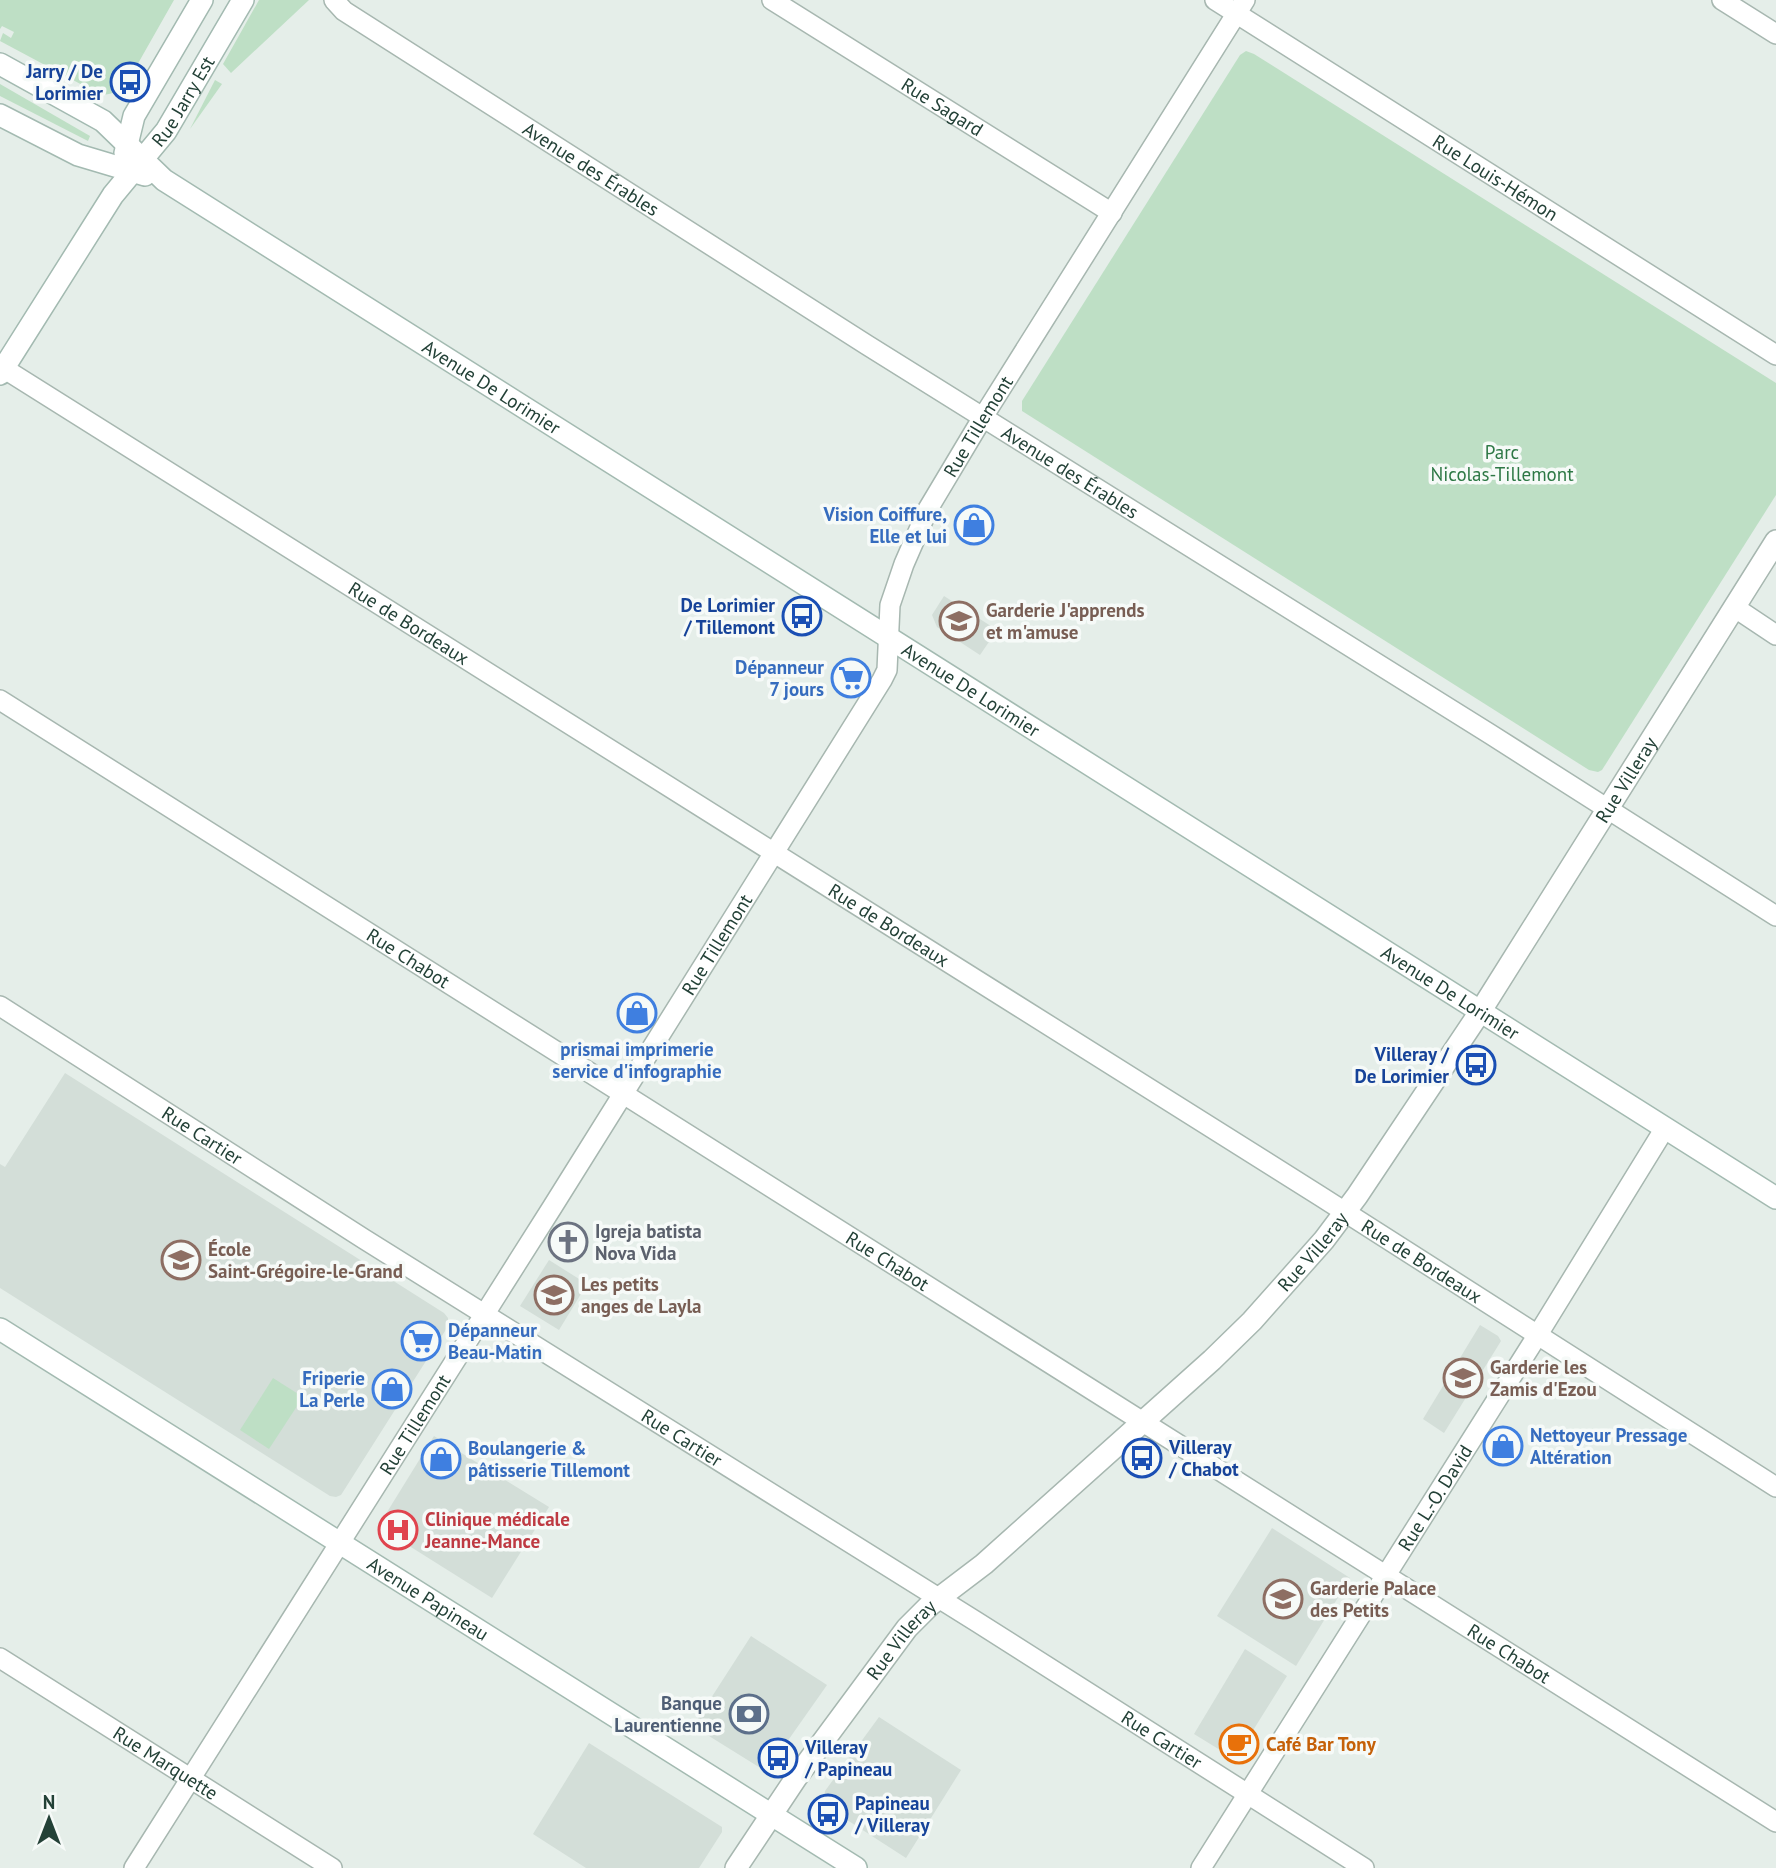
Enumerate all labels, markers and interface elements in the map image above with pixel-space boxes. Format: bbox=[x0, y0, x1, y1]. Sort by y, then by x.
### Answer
street label: Rue Jarry Est bbox=[146, 51, 220, 152]
place label: Jarry / De Lorimier bbox=[25, 59, 103, 105]
bus stop icon: Jarry / De Lorimier bbox=[109, 61, 151, 103]
street label: Rue Sagard bbox=[897, 72, 988, 141]
street label: Avenue des Érables bbox=[518, 116, 664, 221]
street label: Rue Louis-Hémon bbox=[1428, 129, 1563, 226]
street label: Avenue De Lorimier bbox=[418, 334, 566, 440]
street label: Rue Tillemont bbox=[938, 371, 1018, 481]
street label: Avenue des Érables bbox=[997, 420, 1143, 524]
park label: Parc Nicolas-Tillemont bbox=[1430, 440, 1574, 486]
place label: Vision Coiffure, Elle et lui bbox=[822, 502, 947, 548]
shop icon: Vision Coiffure, Elle et lui bbox=[953, 504, 995, 546]
street label: Rue de Bordeaux bbox=[344, 576, 474, 670]
place label: De Lorimier / Tillemont bbox=[680, 593, 775, 639]
bus stop icon: De Lorimier / Tillemont bbox=[781, 595, 823, 637]
place label: Garderie J'apprends et m'amuse bbox=[986, 598, 1144, 644]
school or university icon: Garderie J'apprends et m'amuse bbox=[938, 600, 980, 642]
street label: Avenue De Lorimier bbox=[897, 637, 1045, 742]
place label: Dépanneur 7 jours bbox=[735, 655, 824, 701]
supermarket icon: Dépanneur 7 jours bbox=[830, 657, 872, 699]
street label: Rue Villeray bbox=[1590, 732, 1662, 827]
street label: Rue de Bordeaux bbox=[824, 878, 954, 972]
street label: Rue Tillemont bbox=[676, 889, 757, 999]
street label: Rue Chabot bbox=[362, 923, 455, 993]
street label: Avenue De Lorimier bbox=[1377, 940, 1524, 1045]
shop icon: prismai imprimerie service d'infographie bbox=[616, 992, 658, 1034]
place label: prismai imprimerie service d'infographie bbox=[552, 1037, 722, 1083]
place label: Villeray / De Lorimier bbox=[1354, 1042, 1450, 1088]
bus stop icon: Villeray / De Lorimier bbox=[1455, 1044, 1497, 1086]
street label: Rue Cartier bbox=[157, 1101, 247, 1170]
street label: Rue Villeray bbox=[1272, 1207, 1353, 1296]
street label: Rue de Bordeaux bbox=[1357, 1214, 1487, 1308]
place label: Igreja batista Nova Vida bbox=[595, 1219, 702, 1265]
church icon: Igreja batista Nova Vida bbox=[547, 1221, 589, 1263]
street label: Rue Chabot bbox=[842, 1226, 934, 1296]
place label: École Saint-Grégoire-le-Grand bbox=[208, 1237, 403, 1283]
school or university icon: École Saint-Grégoire-le-Grand bbox=[160, 1239, 202, 1281]
place label: Les petits anges de Layla bbox=[581, 1272, 701, 1318]
school or university icon: Les petits anges de Layla bbox=[533, 1274, 575, 1316]
place label: Dépanneur Beau-Matin bbox=[448, 1318, 542, 1364]
supermarket icon: Dépanneur Beau-Matin bbox=[400, 1320, 442, 1362]
place label: Garderie les Zamis d'Ezou bbox=[1490, 1355, 1597, 1401]
school or university icon: Garderie les Zamis d'Ezou bbox=[1442, 1357, 1484, 1399]
place label: Friperie La Perle bbox=[299, 1366, 365, 1412]
shop icon: Friperie La Perle bbox=[371, 1368, 413, 1410]
street label: Rue Tillemont bbox=[374, 1369, 456, 1479]
street label: Rue Cartier bbox=[637, 1403, 727, 1472]
place label: Nettoyeur Pressage Altération bbox=[1530, 1423, 1687, 1469]
shop icon: Nettoyeur Pressage Altération bbox=[1482, 1425, 1524, 1467]
place label: Villeray / Chabot bbox=[1168, 1435, 1239, 1481]
place label: Boulangerie & pâtisserie Tillemont bbox=[468, 1436, 630, 1482]
bus stop icon: Villeray / Chabot bbox=[1121, 1437, 1163, 1479]
shop icon: Boulangerie & pâtisserie Tillemont bbox=[420, 1438, 462, 1480]
street label: Rue L.-O. David bbox=[1392, 1440, 1477, 1555]
place label: Clinique médicale Jeanne-Mance bbox=[424, 1507, 570, 1553]
hospital icon: Clinique médicale Jeanne-Mance bbox=[377, 1509, 419, 1551]
street label: Avenue Papineau bbox=[363, 1551, 493, 1646]
place label: Garderie Palace des Petits bbox=[1310, 1576, 1436, 1622]
school or university icon: Garderie Palace des Petits bbox=[1262, 1578, 1304, 1620]
street label: Rue Villeray bbox=[861, 1594, 941, 1684]
street label: Rue Chabot bbox=[1463, 1618, 1556, 1689]
place label: Banque Laurentienne bbox=[614, 1691, 722, 1737]
bank icon: Banque Laurentienne bbox=[728, 1693, 770, 1735]
street label: Rue Cartier bbox=[1117, 1705, 1207, 1774]
street label: Rue Marquette bbox=[109, 1721, 223, 1805]
cafe icon: Café Bar Tony bbox=[1218, 1723, 1260, 1765]
place label: Café Bar Tony bbox=[1266, 1732, 1377, 1756]
place label: Villeray / Papineau bbox=[804, 1735, 892, 1781]
bus stop icon: Villeray / Papineau bbox=[757, 1737, 799, 1779]
north arrow bbox=[14, 1784, 84, 1854]
text: N bbox=[43, 1790, 55, 1814]
place label: Papineau / Villeray bbox=[854, 1791, 930, 1837]
bus stop icon: Papineau / Villeray bbox=[807, 1793, 849, 1835]

